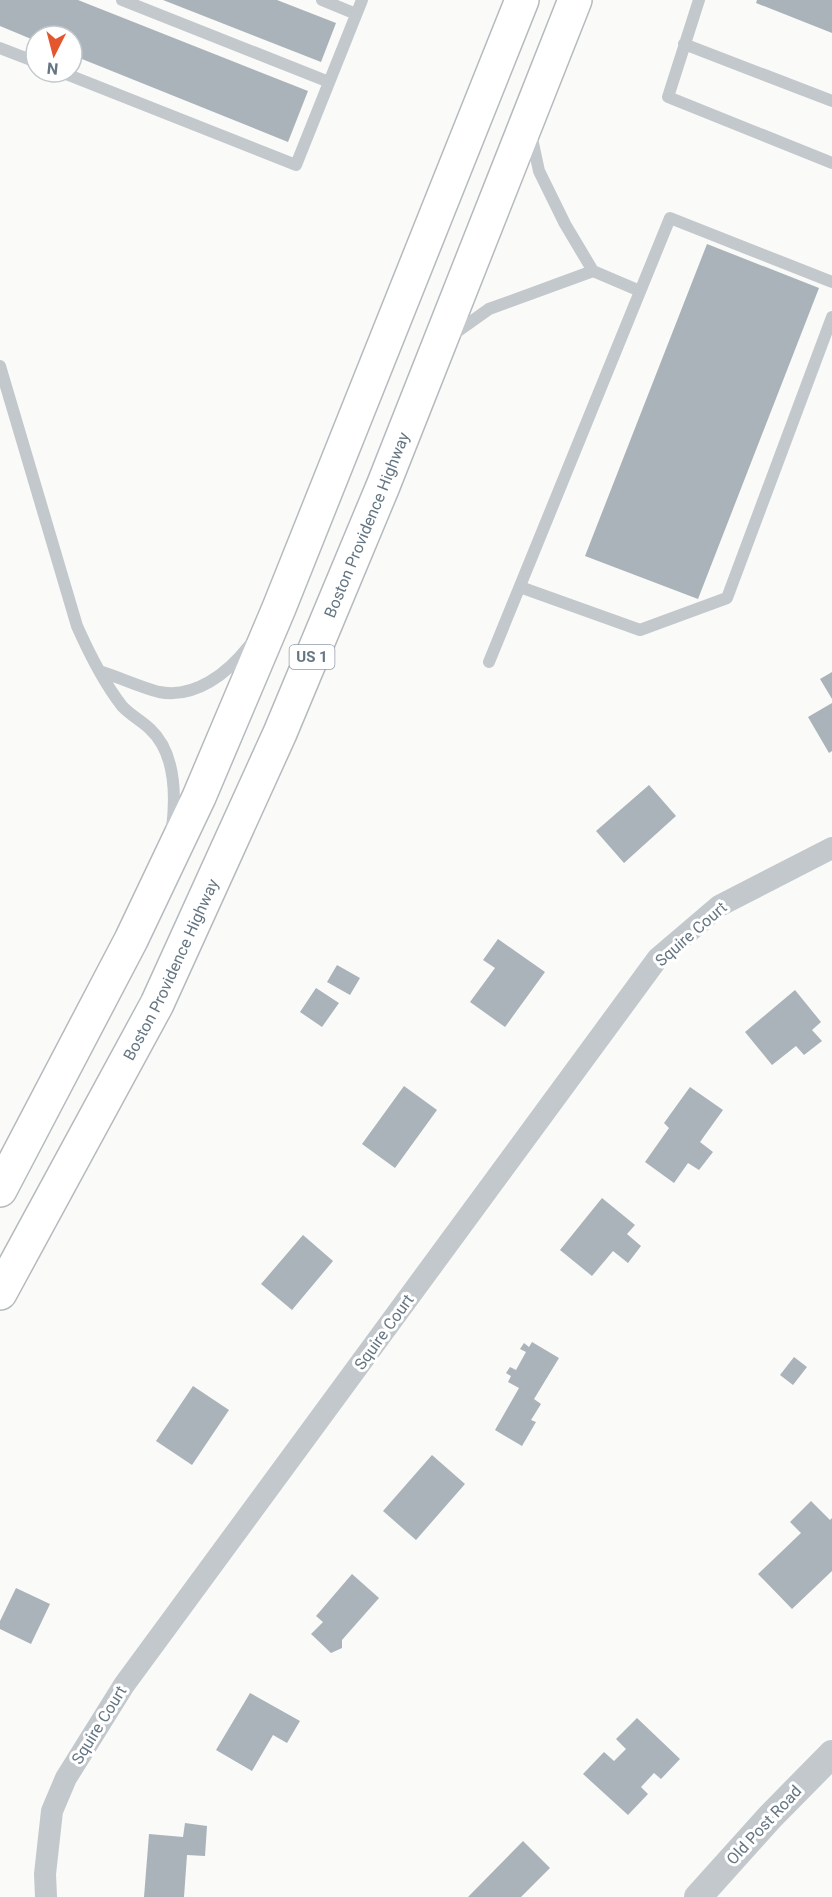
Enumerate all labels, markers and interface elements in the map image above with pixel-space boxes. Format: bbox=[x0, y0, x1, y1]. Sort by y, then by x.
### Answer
north arrow bbox=[24, 24, 84, 84]
text: N bbox=[46, 58, 59, 78]
street label: Boston Providence Highway bbox=[320, 429, 413, 620]
road number: US 1 bbox=[290, 645, 334, 669]
street label: Boston Providence Highway bbox=[119, 875, 222, 1063]
street label: Squire Court bbox=[651, 898, 731, 970]
street label: Squire Court bbox=[350, 1291, 418, 1373]
street label: Squire Court bbox=[68, 1682, 130, 1768]
street label: Old Post Road bbox=[723, 1782, 805, 1868]

